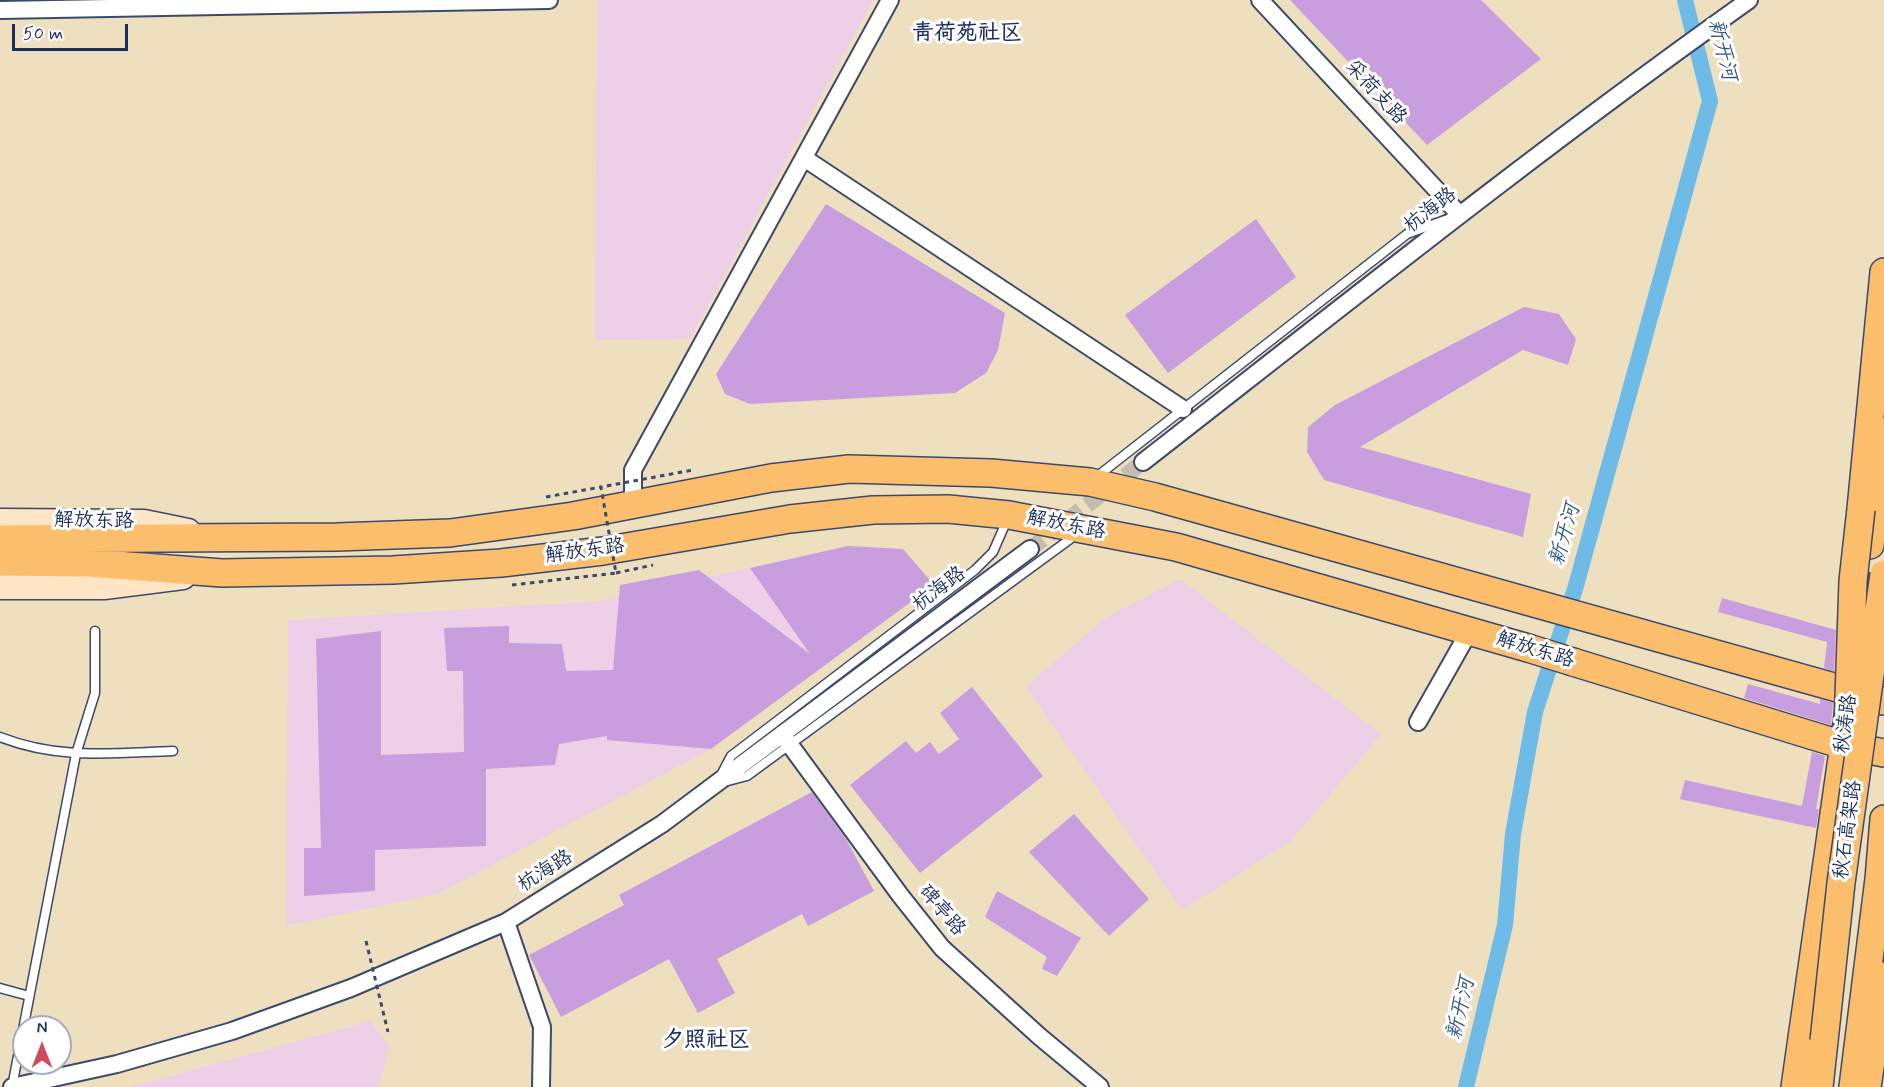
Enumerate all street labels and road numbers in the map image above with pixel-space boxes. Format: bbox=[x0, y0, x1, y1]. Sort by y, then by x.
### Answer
street label: 采荷支路 bbox=[1339, 56, 1411, 130]
street label: 杭海路 bbox=[1400, 183, 1462, 239]
street label: 解放东路 bbox=[1024, 507, 1108, 545]
street label: 解放东路 bbox=[54, 509, 134, 535]
street label: 解放东路 bbox=[544, 535, 626, 569]
street label: 杭海路 bbox=[909, 562, 971, 618]
street label: 解放东路 bbox=[1493, 628, 1577, 674]
street label: 秋涛路 bbox=[1831, 693, 1863, 755]
street label: 秋石高架路 bbox=[1830, 779, 1868, 881]
street label: 杭海路 bbox=[514, 846, 578, 898]
street label: 碑亭路 bbox=[913, 880, 969, 942]

